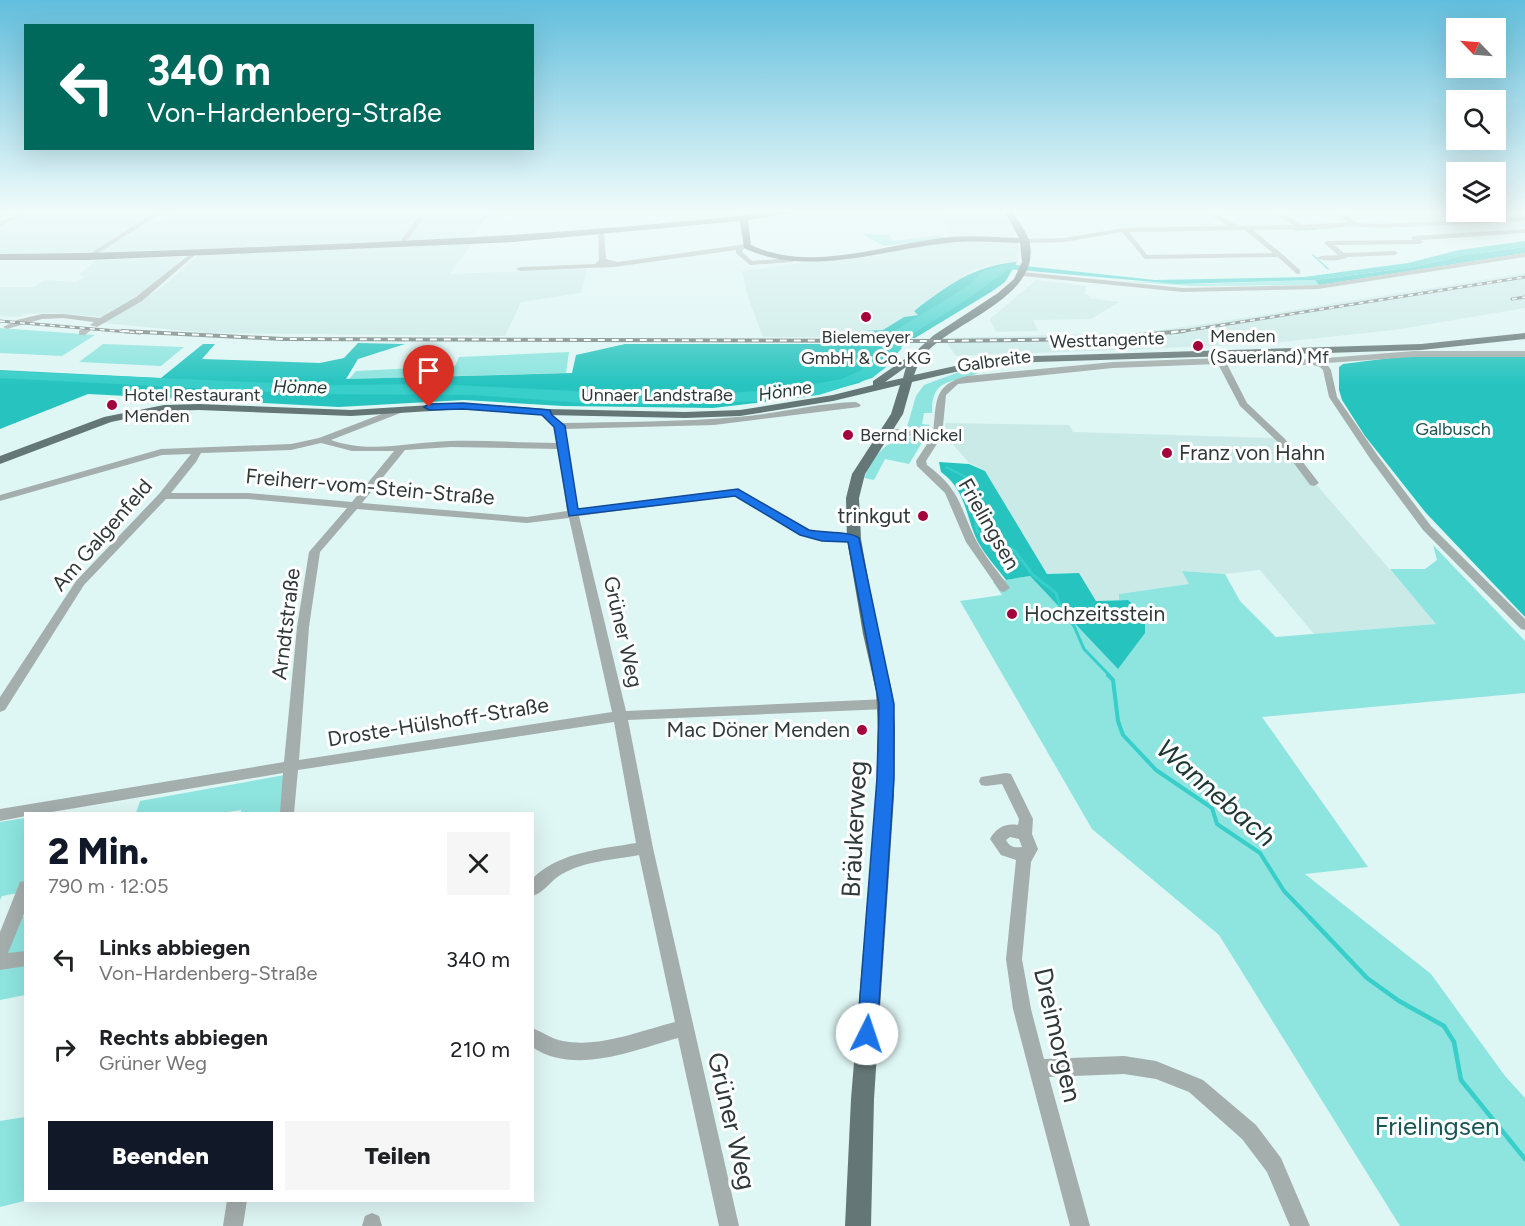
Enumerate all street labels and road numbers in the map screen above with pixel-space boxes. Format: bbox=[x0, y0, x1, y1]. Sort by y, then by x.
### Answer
street label: Westtangente bbox=[1049, 327, 1165, 353]
street label: Galbreite bbox=[956, 345, 1032, 377]
street label: Unnaer Landstraße bbox=[581, 384, 733, 406]
street label: Freiherr-vom-Stein-Straße bbox=[245, 463, 496, 510]
street label: Am Galgenfeld bbox=[46, 474, 157, 596]
street label: Frielingsen bbox=[953, 474, 1026, 574]
street label: Arndtstraße bbox=[266, 567, 305, 681]
street label: Grüner Weg bbox=[599, 574, 648, 690]
street label: Droste-Hülshoff-Straße bbox=[326, 692, 550, 751]
street label: Bräukerweg bbox=[834, 760, 874, 898]
street label: Dreimorgen bbox=[1027, 965, 1089, 1105]
street label: Grüner Weg bbox=[701, 1049, 763, 1193]

